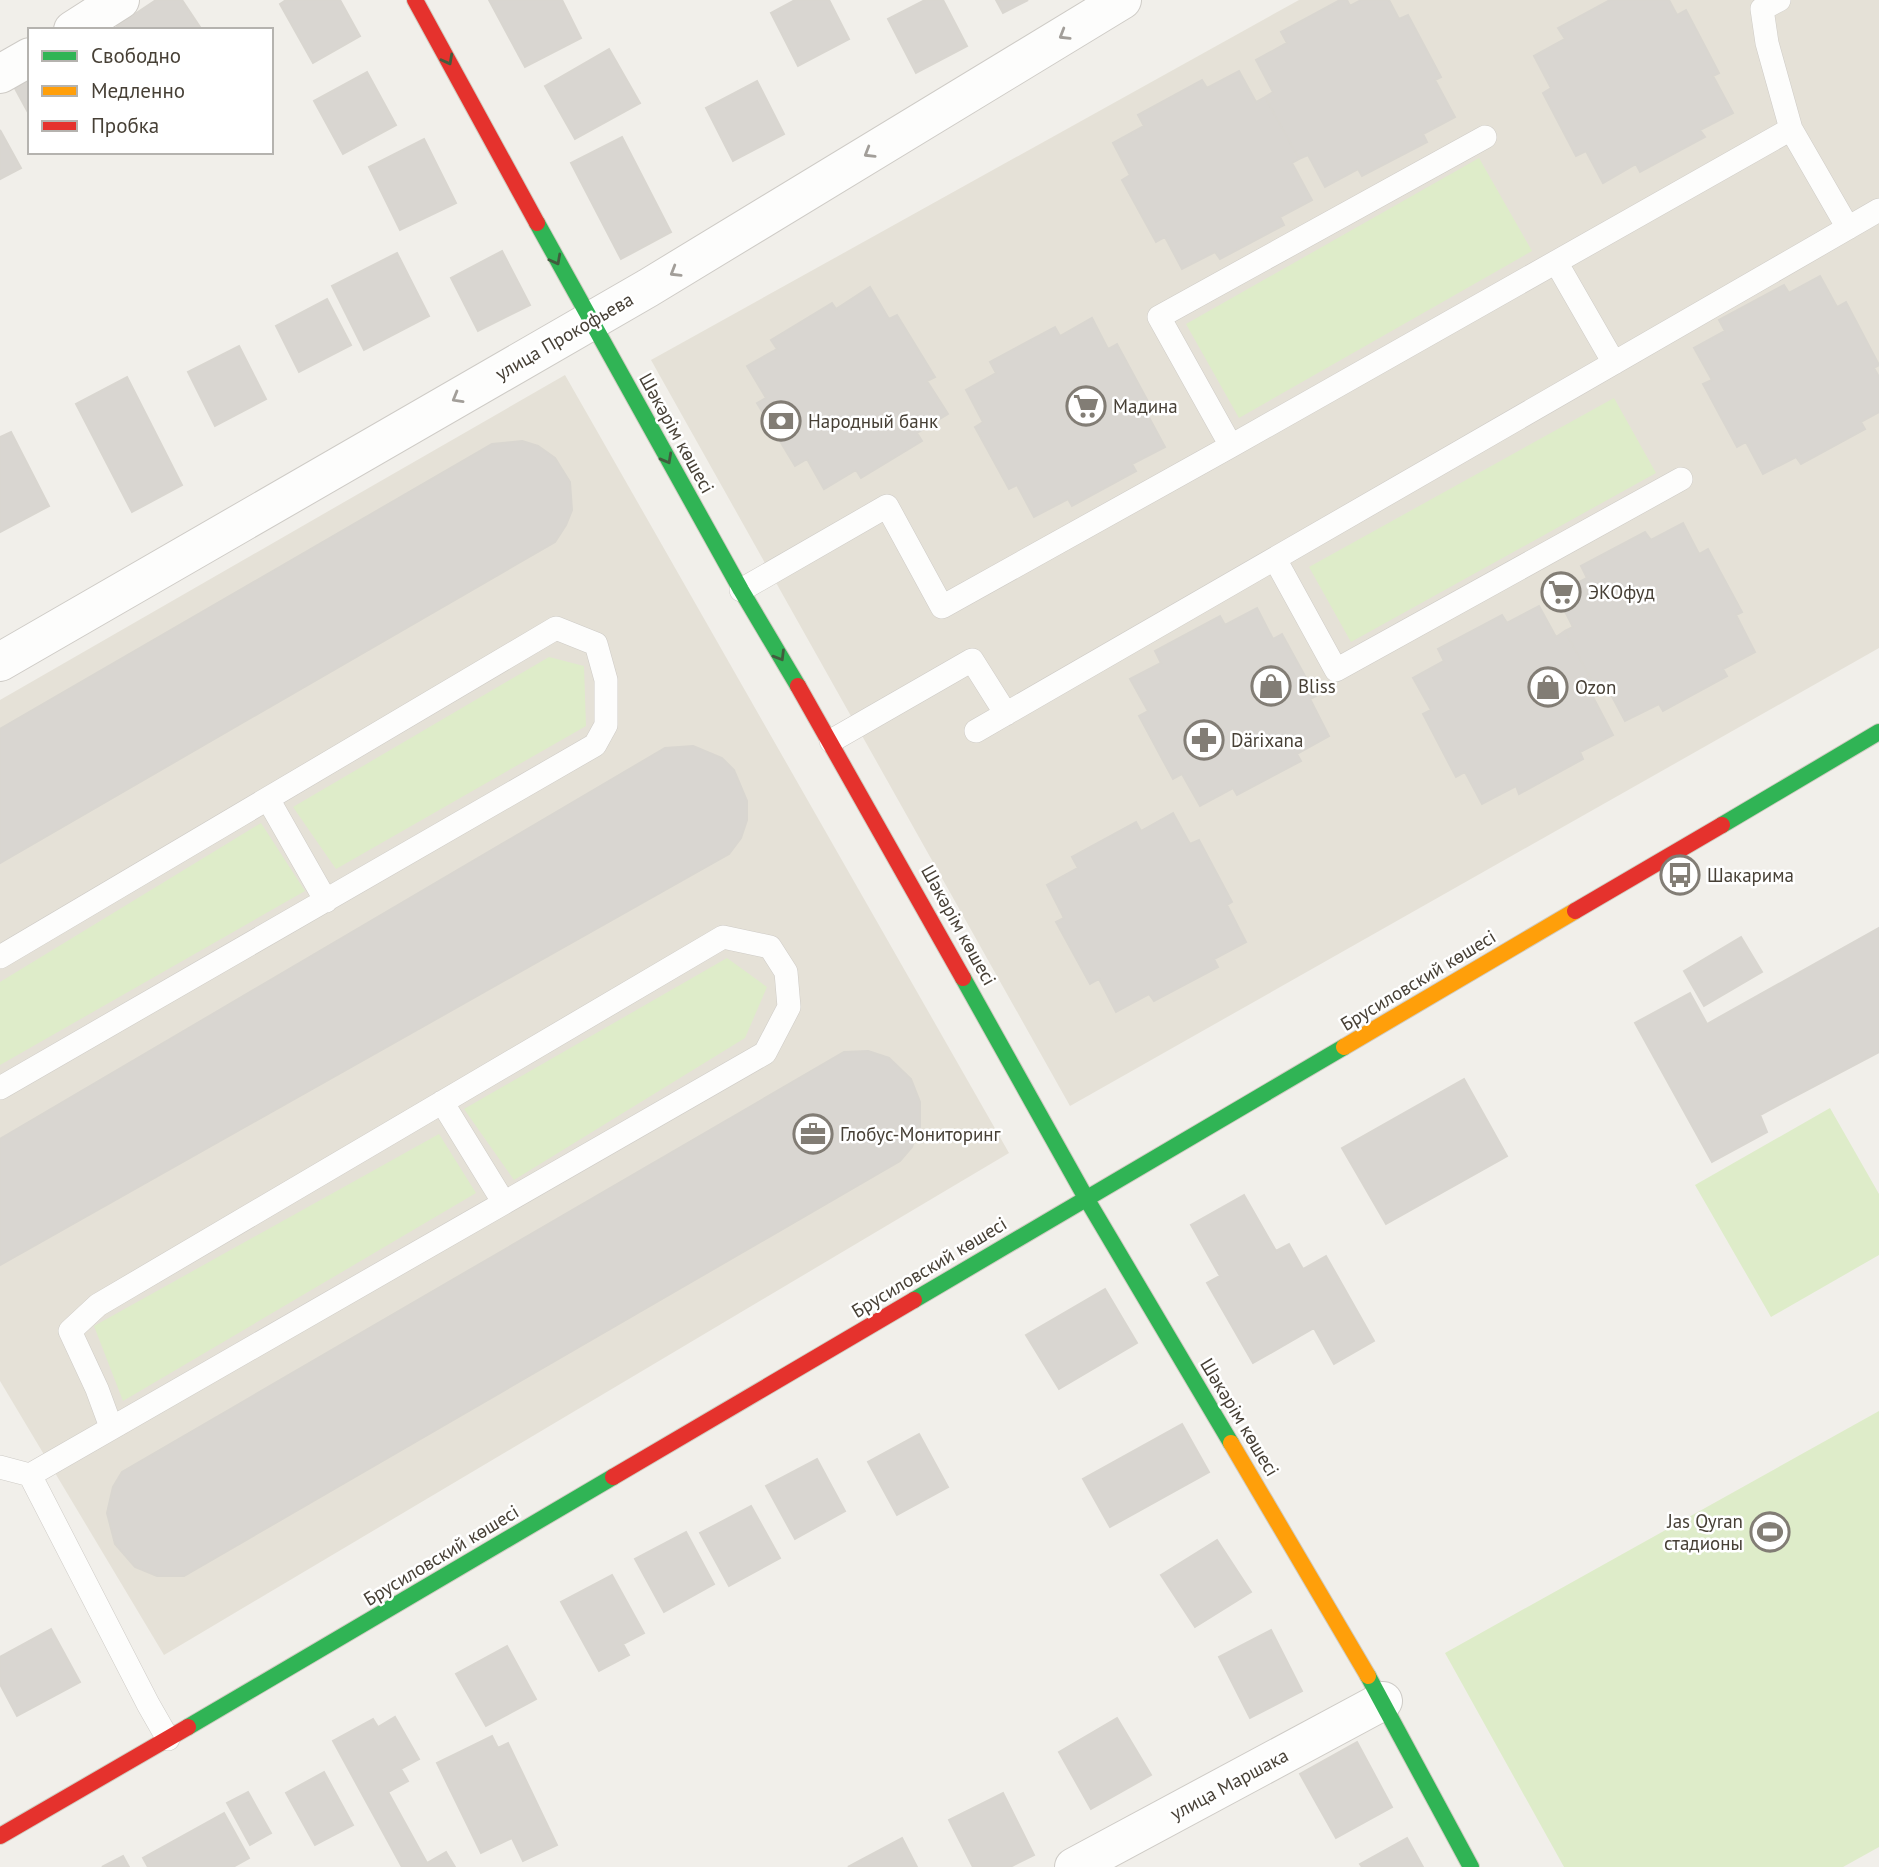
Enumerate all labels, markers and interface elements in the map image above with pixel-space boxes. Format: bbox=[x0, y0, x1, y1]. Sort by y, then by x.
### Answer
one-way arrow bbox=[1058, 27, 1071, 40]
legend bbox=[28, 28, 273, 154]
text: Свободно bbox=[91, 42, 181, 69]
one-way arrow bbox=[440, 53, 453, 65]
text: Медленно bbox=[91, 77, 185, 104]
text: Пробка bbox=[91, 112, 159, 139]
one-way arrow bbox=[864, 145, 877, 158]
one-way arrow bbox=[548, 253, 561, 265]
one-way arrow bbox=[669, 263, 682, 276]
street label: улица Прокофьева bbox=[491, 287, 637, 385]
street label: Шәкәрім көшесі bbox=[634, 369, 720, 497]
supermarket icon: Мадина bbox=[1065, 385, 1107, 427]
one-way arrow bbox=[452, 390, 464, 403]
place label: Мадина bbox=[1113, 394, 1178, 418]
bank icon: Народный банк bbox=[760, 400, 802, 442]
place label: Народный банк bbox=[808, 409, 938, 433]
one-way arrow bbox=[659, 451, 672, 464]
supermarket icon: ЭКОфуд bbox=[1540, 571, 1582, 613]
place label: ЭКОфуд bbox=[1588, 580, 1655, 604]
one-way arrow bbox=[772, 648, 785, 661]
shop icon: Bliss bbox=[1250, 665, 1292, 707]
shop icon: Ozon bbox=[1527, 666, 1569, 708]
place label: Bliss bbox=[1298, 674, 1336, 698]
place label: Ozon bbox=[1575, 675, 1616, 699]
pharmacy icon: Därixana bbox=[1183, 719, 1225, 761]
place label: Därixana bbox=[1231, 728, 1303, 752]
bus stop icon: Шакарима bbox=[1659, 854, 1701, 896]
street label: Шәкәрім көшесі bbox=[916, 861, 1002, 989]
place label: Шакарима bbox=[1707, 863, 1794, 887]
street label: Брусиловский көшесі bbox=[1336, 924, 1500, 1036]
office icon: Глобус-Мониторинг bbox=[792, 1113, 834, 1155]
place label: Глобус-Мониторинг bbox=[840, 1122, 1002, 1146]
street label: Брусиловский көшесі bbox=[847, 1211, 1011, 1323]
street label: Шәкәрім көшесі bbox=[1195, 1353, 1285, 1481]
street label: Брусиловский көшесі bbox=[359, 1499, 523, 1611]
place label: Jas Qyran стадионы bbox=[1664, 1509, 1743, 1555]
sports icon: Jas Qyran стадионы bbox=[1749, 1511, 1791, 1553]
street label: улица Маршака bbox=[1166, 1743, 1292, 1825]

